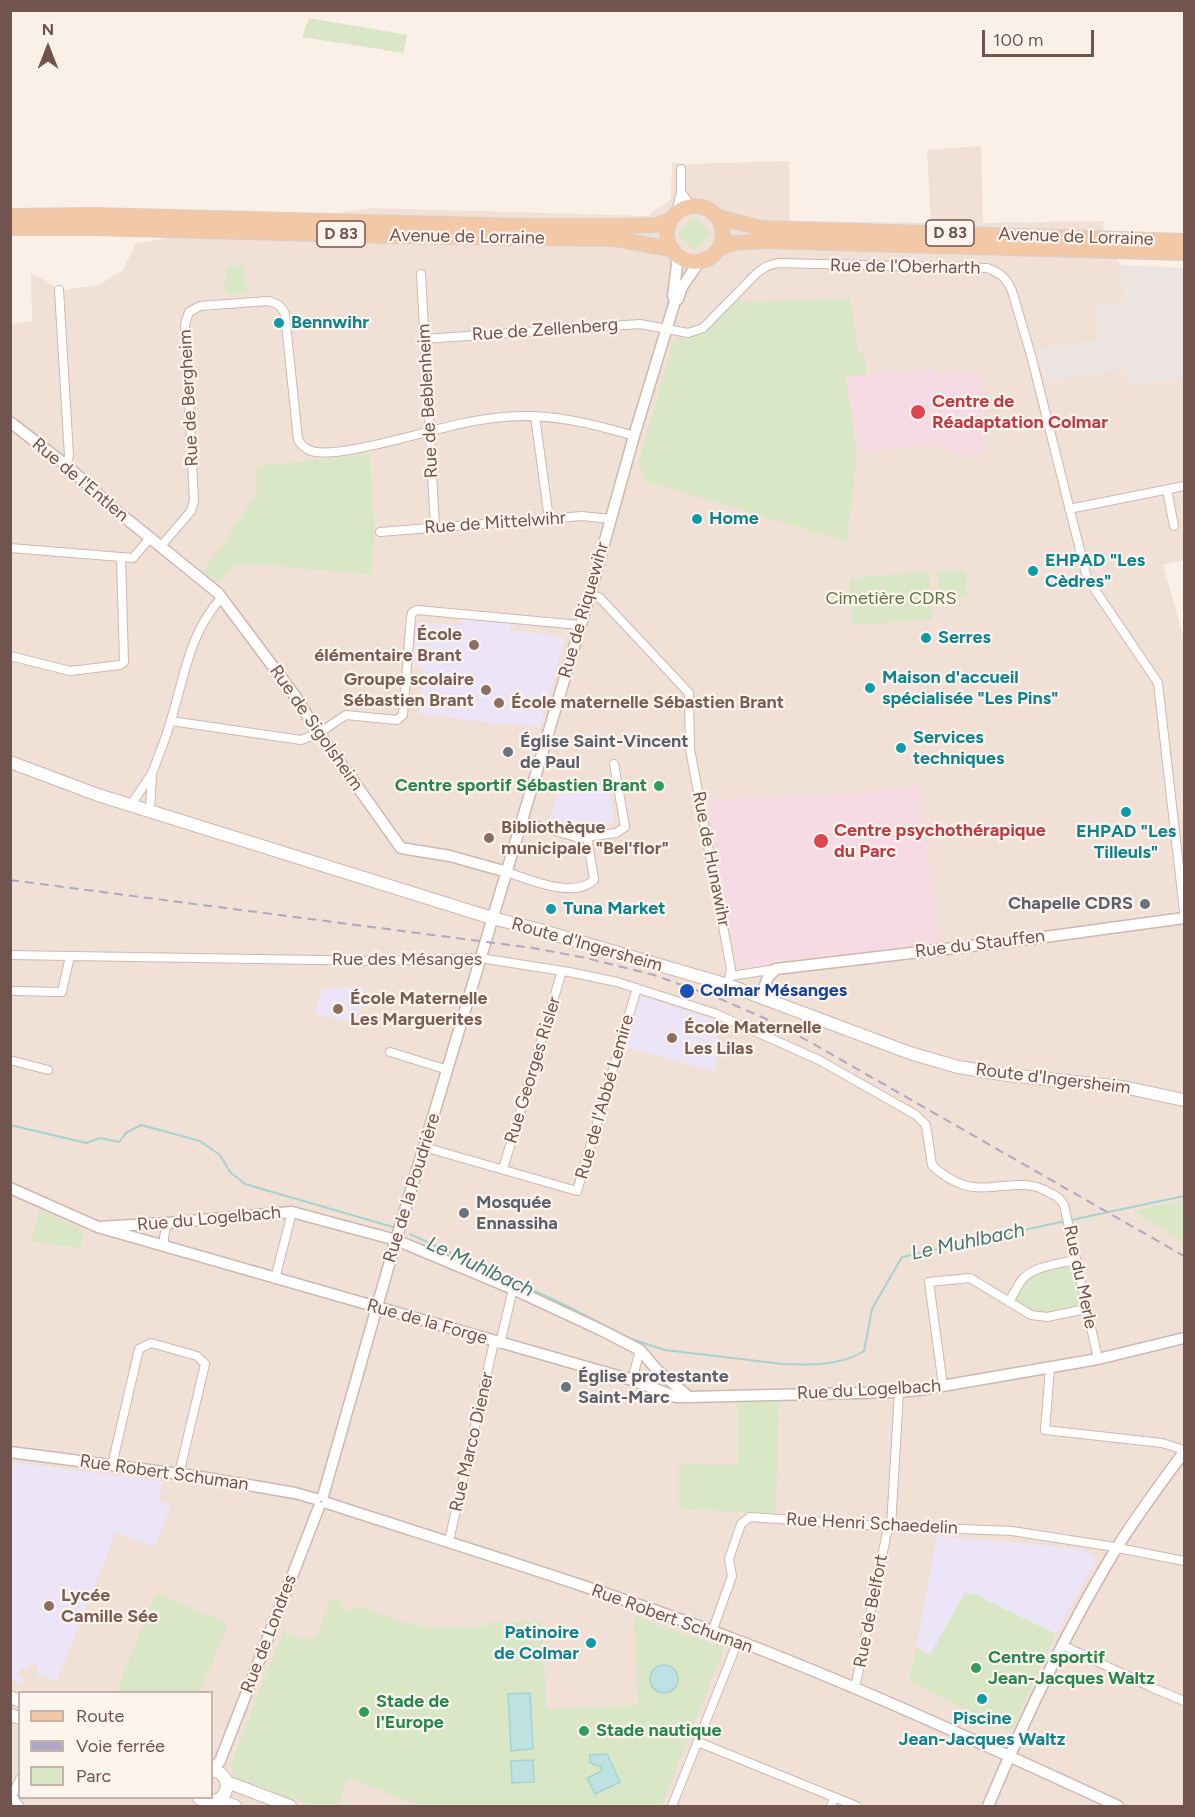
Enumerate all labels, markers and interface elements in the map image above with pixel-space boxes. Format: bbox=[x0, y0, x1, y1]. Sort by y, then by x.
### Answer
north arrow bbox=[18, 18, 78, 78]
scale bar bbox=[985, 18, 1098, 56]
text: N bbox=[42, 20, 54, 39]
text: 100 m bbox=[993, 29, 1043, 51]
road number: D 83 bbox=[926, 220, 974, 246]
road number: D 83 bbox=[317, 221, 365, 247]
street label: Avenue de Lorraine bbox=[998, 223, 1154, 251]
street label: Avenue de Lorraine bbox=[389, 225, 545, 249]
street label: Rue de l'Oberharth bbox=[830, 255, 980, 279]
place label: Bennwihr bbox=[291, 312, 369, 334]
street label: Rue de Zellenberg bbox=[471, 314, 619, 346]
marker: Bennwihr bbox=[272, 316, 286, 330]
street label: Rue de Beblenheim bbox=[413, 323, 443, 479]
street label: Rue de Bergheim bbox=[175, 329, 203, 467]
place label: Centre de Réadaptation Colmar bbox=[932, 391, 1108, 434]
marker: Centre de Réadaptation Colmar bbox=[909, 403, 927, 421]
street label: Rue de l'Entlen bbox=[27, 433, 133, 527]
street label: Rue de Mittelwihr bbox=[424, 507, 566, 539]
place label: Home bbox=[709, 508, 759, 530]
marker: Home bbox=[690, 512, 704, 526]
street label: Rue de Riquewihr bbox=[554, 540, 614, 680]
place label: EHPAD "Les Cèdres" bbox=[1045, 550, 1145, 592]
marker: EHPAD "Les Cèdres" bbox=[1026, 564, 1040, 578]
park label: Cimetière CDRS bbox=[825, 588, 957, 610]
place label: École élémentaire Brant bbox=[314, 624, 462, 666]
place label: Serres bbox=[938, 627, 991, 649]
marker: Serres bbox=[919, 631, 933, 645]
marker: École élémentaire Brant bbox=[467, 638, 481, 652]
street label: Rue de Sigolsheim bbox=[265, 661, 367, 795]
place label: Maison d'accueil spécialisée "Les Pins" bbox=[882, 667, 1059, 710]
place label: Groupe scolaire Sébastien Brant bbox=[343, 669, 474, 712]
marker: Maison d'accueil spécialisée "Les Pins" bbox=[863, 681, 877, 695]
marker: Groupe scolaire Sébastien Brant bbox=[479, 683, 493, 697]
place label: École maternelle Sébastien Brant bbox=[511, 692, 784, 714]
marker: École maternelle Sébastien Brant bbox=[492, 696, 506, 710]
place label: Services techniques bbox=[913, 727, 1004, 770]
place label: Église Saint-Vincent de Paul bbox=[520, 731, 688, 774]
marker: Services techniques bbox=[894, 741, 908, 755]
marker: Église Saint-Vincent de Paul bbox=[501, 745, 515, 759]
place label: Centre sportif Sébastien Brant bbox=[395, 775, 647, 797]
marker: Centre sportif Sébastien Brant bbox=[652, 779, 666, 793]
street label: Rue de Hunawihr bbox=[687, 789, 735, 929]
marker: EHPAD "Les Tilleuls" bbox=[1119, 805, 1133, 819]
place label: Bibliothèque municipale "Bel'flor" bbox=[501, 817, 669, 860]
place label: Centre psychothérapique du Parc bbox=[834, 820, 1046, 862]
place label: EHPAD "Les Tilleuls" bbox=[1076, 821, 1176, 864]
marker: Bibliothèque municipale "Bel'flor" bbox=[482, 831, 496, 845]
marker: Centre psychothérapique du Parc bbox=[812, 832, 830, 850]
place label: Chapelle CDRS bbox=[1008, 893, 1133, 915]
marker: Chapelle CDRS bbox=[1138, 897, 1152, 911]
place label: Tuna Market bbox=[563, 898, 665, 920]
marker: Tuna Market bbox=[544, 902, 558, 916]
street label: Route d'Ingersheim bbox=[509, 913, 665, 977]
street label: Rue du Stauffen bbox=[914, 925, 1046, 963]
street label: Rue des Mésanges bbox=[332, 949, 482, 971]
place label: Colmar Mésanges bbox=[700, 980, 847, 1002]
marker: Colmar Mésanges bbox=[678, 982, 696, 1000]
place label: École Maternelle Les Marguerites bbox=[350, 988, 487, 1030]
street label: Rue Georges Risler bbox=[500, 994, 566, 1146]
marker: École Maternelle Les Marguerites bbox=[331, 1002, 345, 1016]
street label: Rue de l'Abbé Lemire bbox=[571, 1012, 639, 1182]
place label: École Maternelle Les Lilas bbox=[684, 1017, 821, 1060]
marker: École Maternelle Les Lilas bbox=[665, 1031, 679, 1045]
street label: Route d'Ingersheim bbox=[974, 1059, 1132, 1099]
street label: Rue de la Poudrière bbox=[379, 1111, 445, 1265]
place label: Mosquée Ennassiha bbox=[476, 1192, 558, 1234]
street label: Rue du Logelbach bbox=[136, 1202, 282, 1236]
marker: Mosquée Ennassiha bbox=[457, 1206, 471, 1220]
water label: Le Muhlbach bbox=[909, 1218, 1027, 1266]
street label: Rue du Merle bbox=[1058, 1223, 1102, 1331]
water label: Le Muhlbach bbox=[423, 1232, 537, 1302]
street label: Rue de la Forge bbox=[364, 1294, 490, 1350]
place label: Église protestante Saint-Marc bbox=[578, 1366, 729, 1408]
street label: Rue Marco Diener bbox=[445, 1370, 499, 1514]
street label: Rue du Logelbach bbox=[796, 1375, 942, 1405]
marker: Église protestante Saint-Marc bbox=[559, 1380, 573, 1394]
street label: Rue Robert Schuman bbox=[78, 1450, 250, 1496]
street label: Rue Henri Schaedelin bbox=[786, 1509, 958, 1539]
street label: Rue de Belfort bbox=[849, 1552, 893, 1670]
street label: Rue de Londres bbox=[237, 1572, 301, 1696]
street label: Rue Robert Schuman bbox=[588, 1580, 756, 1658]
place label: Lycée Camille Sée bbox=[61, 1585, 158, 1628]
marker: Lycée Camille Sée bbox=[42, 1599, 56, 1613]
place label: Patinoire de Colmar bbox=[494, 1622, 579, 1664]
marker: Patinoire de Colmar bbox=[584, 1636, 598, 1650]
place label: Centre sportif Jean-Jacques Waltz bbox=[988, 1647, 1155, 1690]
marker: Centre sportif Jean-Jacques Waltz bbox=[969, 1661, 983, 1675]
legend bbox=[18, 1691, 213, 1799]
place label: Stade de l'Europe bbox=[376, 1691, 449, 1734]
marker: Piscine Jean-Jacques Waltz bbox=[975, 1692, 989, 1706]
text: Route bbox=[76, 1705, 124, 1727]
marker: Stade de l'Europe bbox=[357, 1705, 371, 1719]
place label: Piscine Jean-Jacques Waltz bbox=[899, 1708, 1065, 1750]
place label: Stade nautique bbox=[596, 1720, 721, 1742]
marker: Stade nautique bbox=[577, 1724, 591, 1738]
text: Voie ferrée bbox=[76, 1735, 165, 1757]
text: Parc bbox=[76, 1765, 111, 1787]

